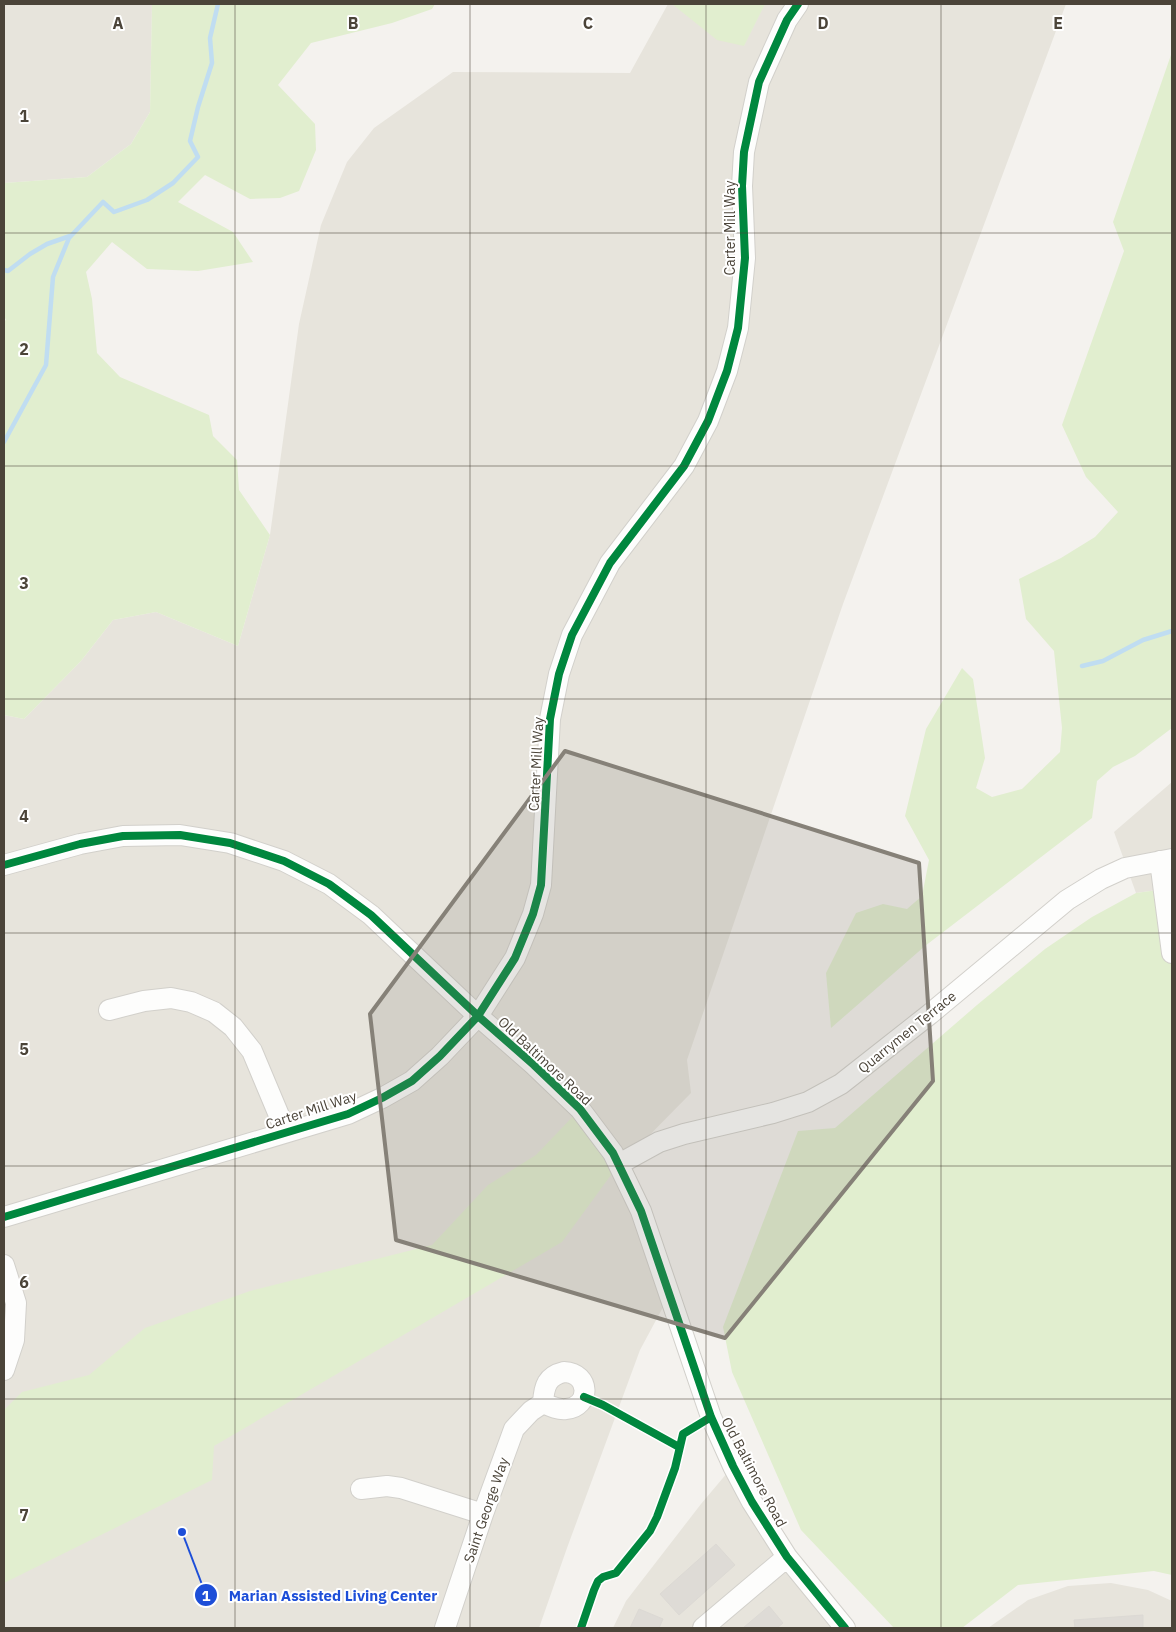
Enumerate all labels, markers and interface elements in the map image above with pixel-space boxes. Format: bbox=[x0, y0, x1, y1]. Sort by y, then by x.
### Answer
text: A bbox=[113, 13, 124, 33]
text: B bbox=[348, 13, 359, 33]
text: C bbox=[583, 13, 593, 33]
text: D bbox=[817, 13, 829, 33]
text: E bbox=[1053, 13, 1063, 33]
text: 1 bbox=[19, 106, 29, 126]
street label: Carter Mill Way bbox=[721, 181, 739, 275]
text: 2 bbox=[19, 339, 29, 359]
text: 3 bbox=[19, 573, 29, 593]
street label: Carter Mill Way bbox=[525, 716, 547, 812]
text: 4 bbox=[19, 806, 29, 826]
street label: Quarrymen Terrace bbox=[854, 987, 960, 1077]
street label: Old Baltimore Road bbox=[494, 1013, 596, 1109]
text: 5 bbox=[19, 1039, 29, 1059]
street label: Carter Mill Way bbox=[263, 1087, 359, 1133]
text: 6 bbox=[19, 1272, 29, 1292]
street label: Old Baltimore Road bbox=[717, 1414, 791, 1530]
street label: Saint George Way bbox=[460, 1455, 512, 1565]
text: 7 bbox=[19, 1505, 29, 1525]
callout: Marian Assisted Living Center bbox=[194, 1580, 447, 1610]
text: 1 bbox=[201, 1586, 211, 1605]
text: Marian Assisted Living Center bbox=[229, 1586, 437, 1605]

